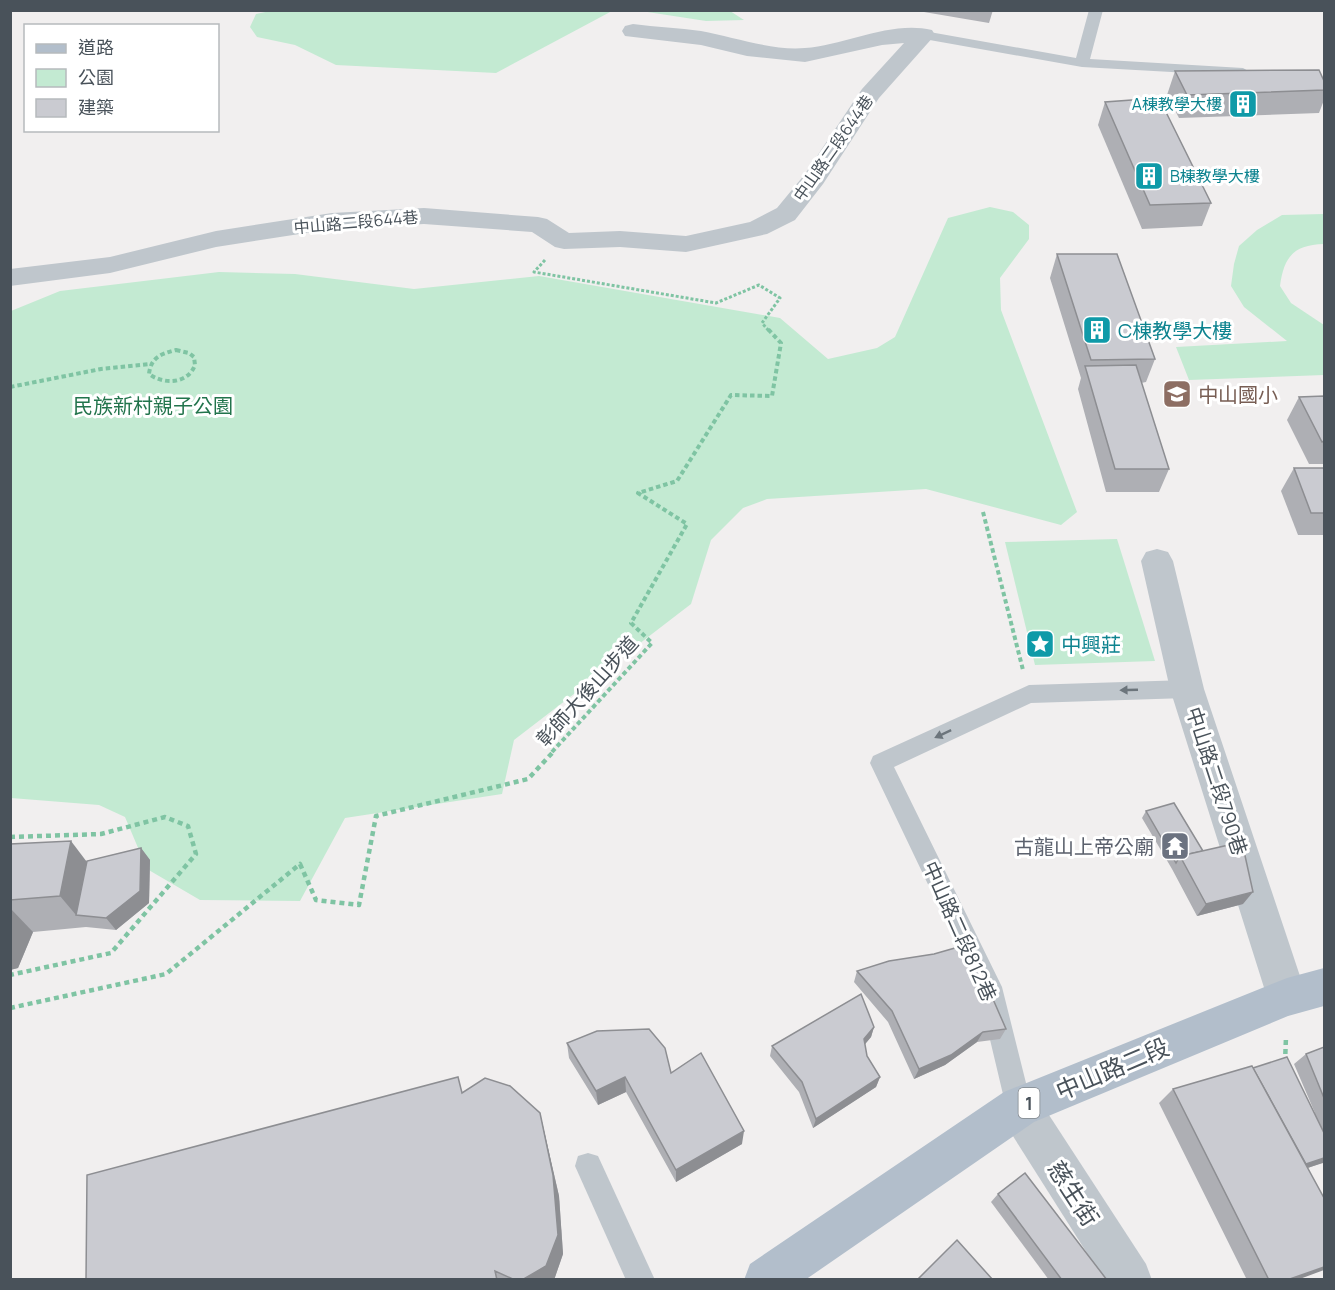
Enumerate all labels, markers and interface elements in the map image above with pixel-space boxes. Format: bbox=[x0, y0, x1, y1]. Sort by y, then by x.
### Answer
legend bbox=[24, 24, 219, 132]
text: 道路 bbox=[78, 35, 114, 59]
text: 公園 bbox=[78, 65, 114, 89]
building icon: A棟教學大樓 bbox=[1227, 88, 1259, 120]
street label: 中山路二段644巷 bbox=[788, 91, 878, 205]
place label: A棟教學大樓 bbox=[1132, 93, 1222, 115]
text: 建築 bbox=[78, 95, 114, 119]
building icon: B棟教學大樓 bbox=[1133, 160, 1165, 192]
place label: B棟教學大樓 bbox=[1170, 165, 1260, 187]
street label: 中山路二段644巷 bbox=[293, 206, 419, 238]
building icon: C棟教學大樓 bbox=[1081, 314, 1113, 346]
place label: C棟教學大樓 bbox=[1118, 317, 1232, 344]
school or university icon: 中山國小 bbox=[1161, 378, 1193, 410]
place label: 中山國小 bbox=[1198, 381, 1278, 408]
park label: 民族新村親子公園 bbox=[73, 392, 233, 419]
place icon: 中興莊 bbox=[1024, 628, 1056, 660]
street label: 彰師大後山步道 bbox=[530, 630, 644, 752]
place label: 中興莊 bbox=[1061, 631, 1121, 658]
one-way arrow bbox=[1119, 686, 1138, 695]
street label: 中山路二段790巷 bbox=[1180, 703, 1254, 859]
one-way arrow bbox=[934, 729, 951, 738]
temple icon: 古龍山上帝公廟 bbox=[1159, 830, 1191, 862]
place label: 古龍山上帝公廟 bbox=[1014, 833, 1154, 860]
street label: 中山路二段812巷 bbox=[917, 857, 1003, 1005]
street label: 中山路二段 bbox=[1050, 1029, 1174, 1107]
road number: 1 bbox=[1018, 1088, 1040, 1118]
street label: 慈生街 bbox=[1041, 1154, 1107, 1232]

